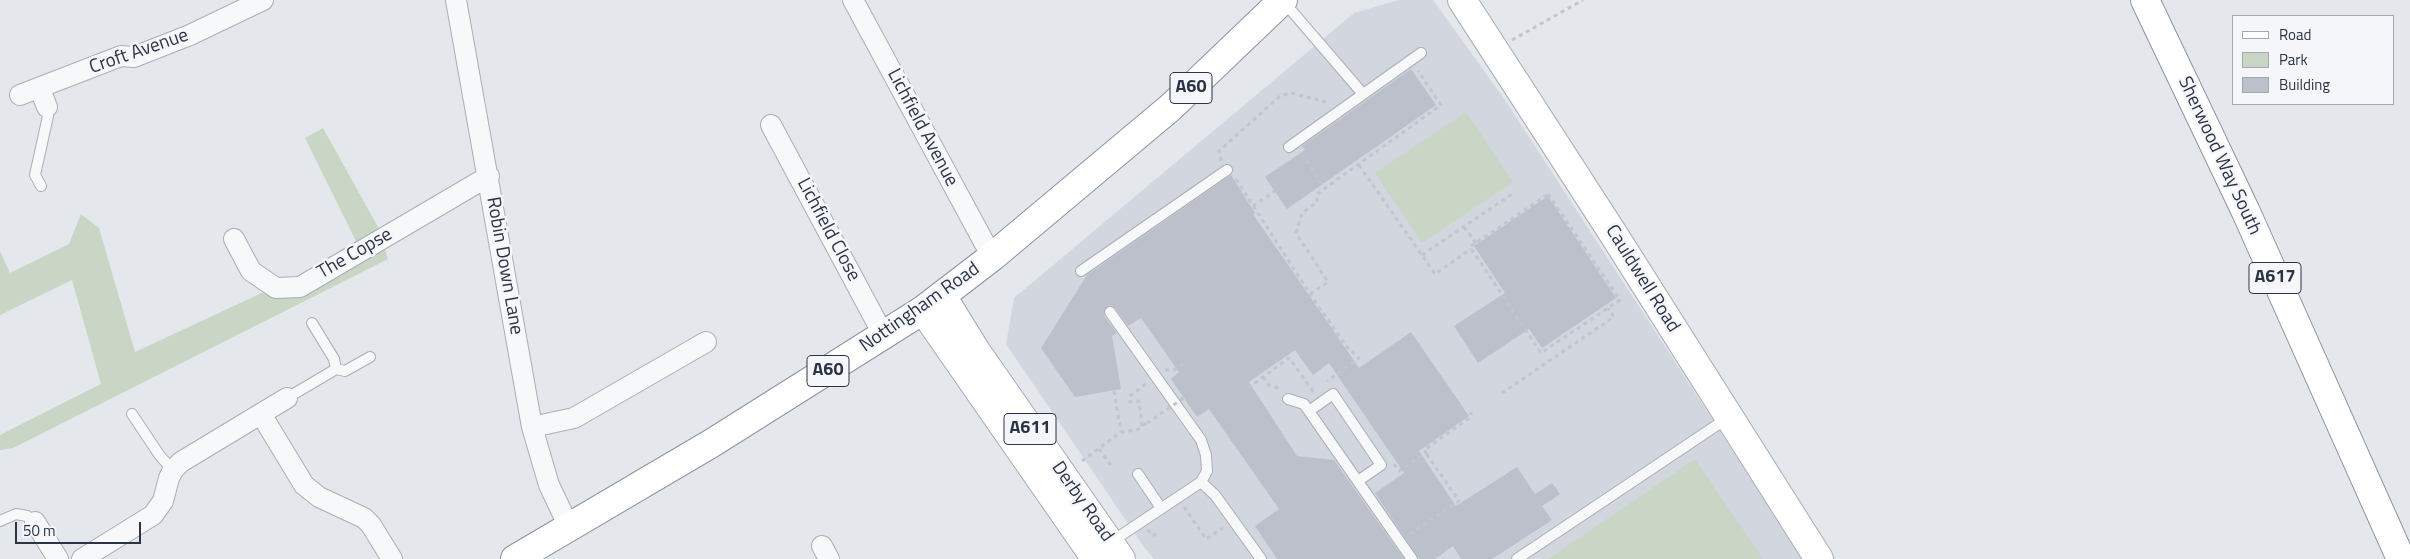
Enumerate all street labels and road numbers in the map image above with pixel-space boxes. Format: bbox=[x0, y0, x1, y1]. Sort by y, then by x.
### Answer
street label: Croft Avenue bbox=[86, 24, 192, 80]
street label: Lichfield Avenue bbox=[881, 65, 963, 191]
road number: A60 bbox=[1170, 73, 1212, 104]
street label: Sherwood Way South bbox=[2172, 73, 2266, 239]
street label: Lichfield Close bbox=[791, 174, 865, 286]
street label: Robin Down Lane bbox=[481, 195, 527, 337]
street label: Cauldwell Road bbox=[1600, 221, 1684, 337]
street label: The Copse bbox=[314, 223, 396, 285]
street label: Nottingham Road bbox=[856, 258, 984, 358]
road number: A617 bbox=[2249, 262, 2301, 294]
road number: A60 bbox=[807, 356, 849, 386]
road number: A611 bbox=[1004, 414, 1056, 444]
street label: Derby Road bbox=[1046, 457, 1118, 547]

